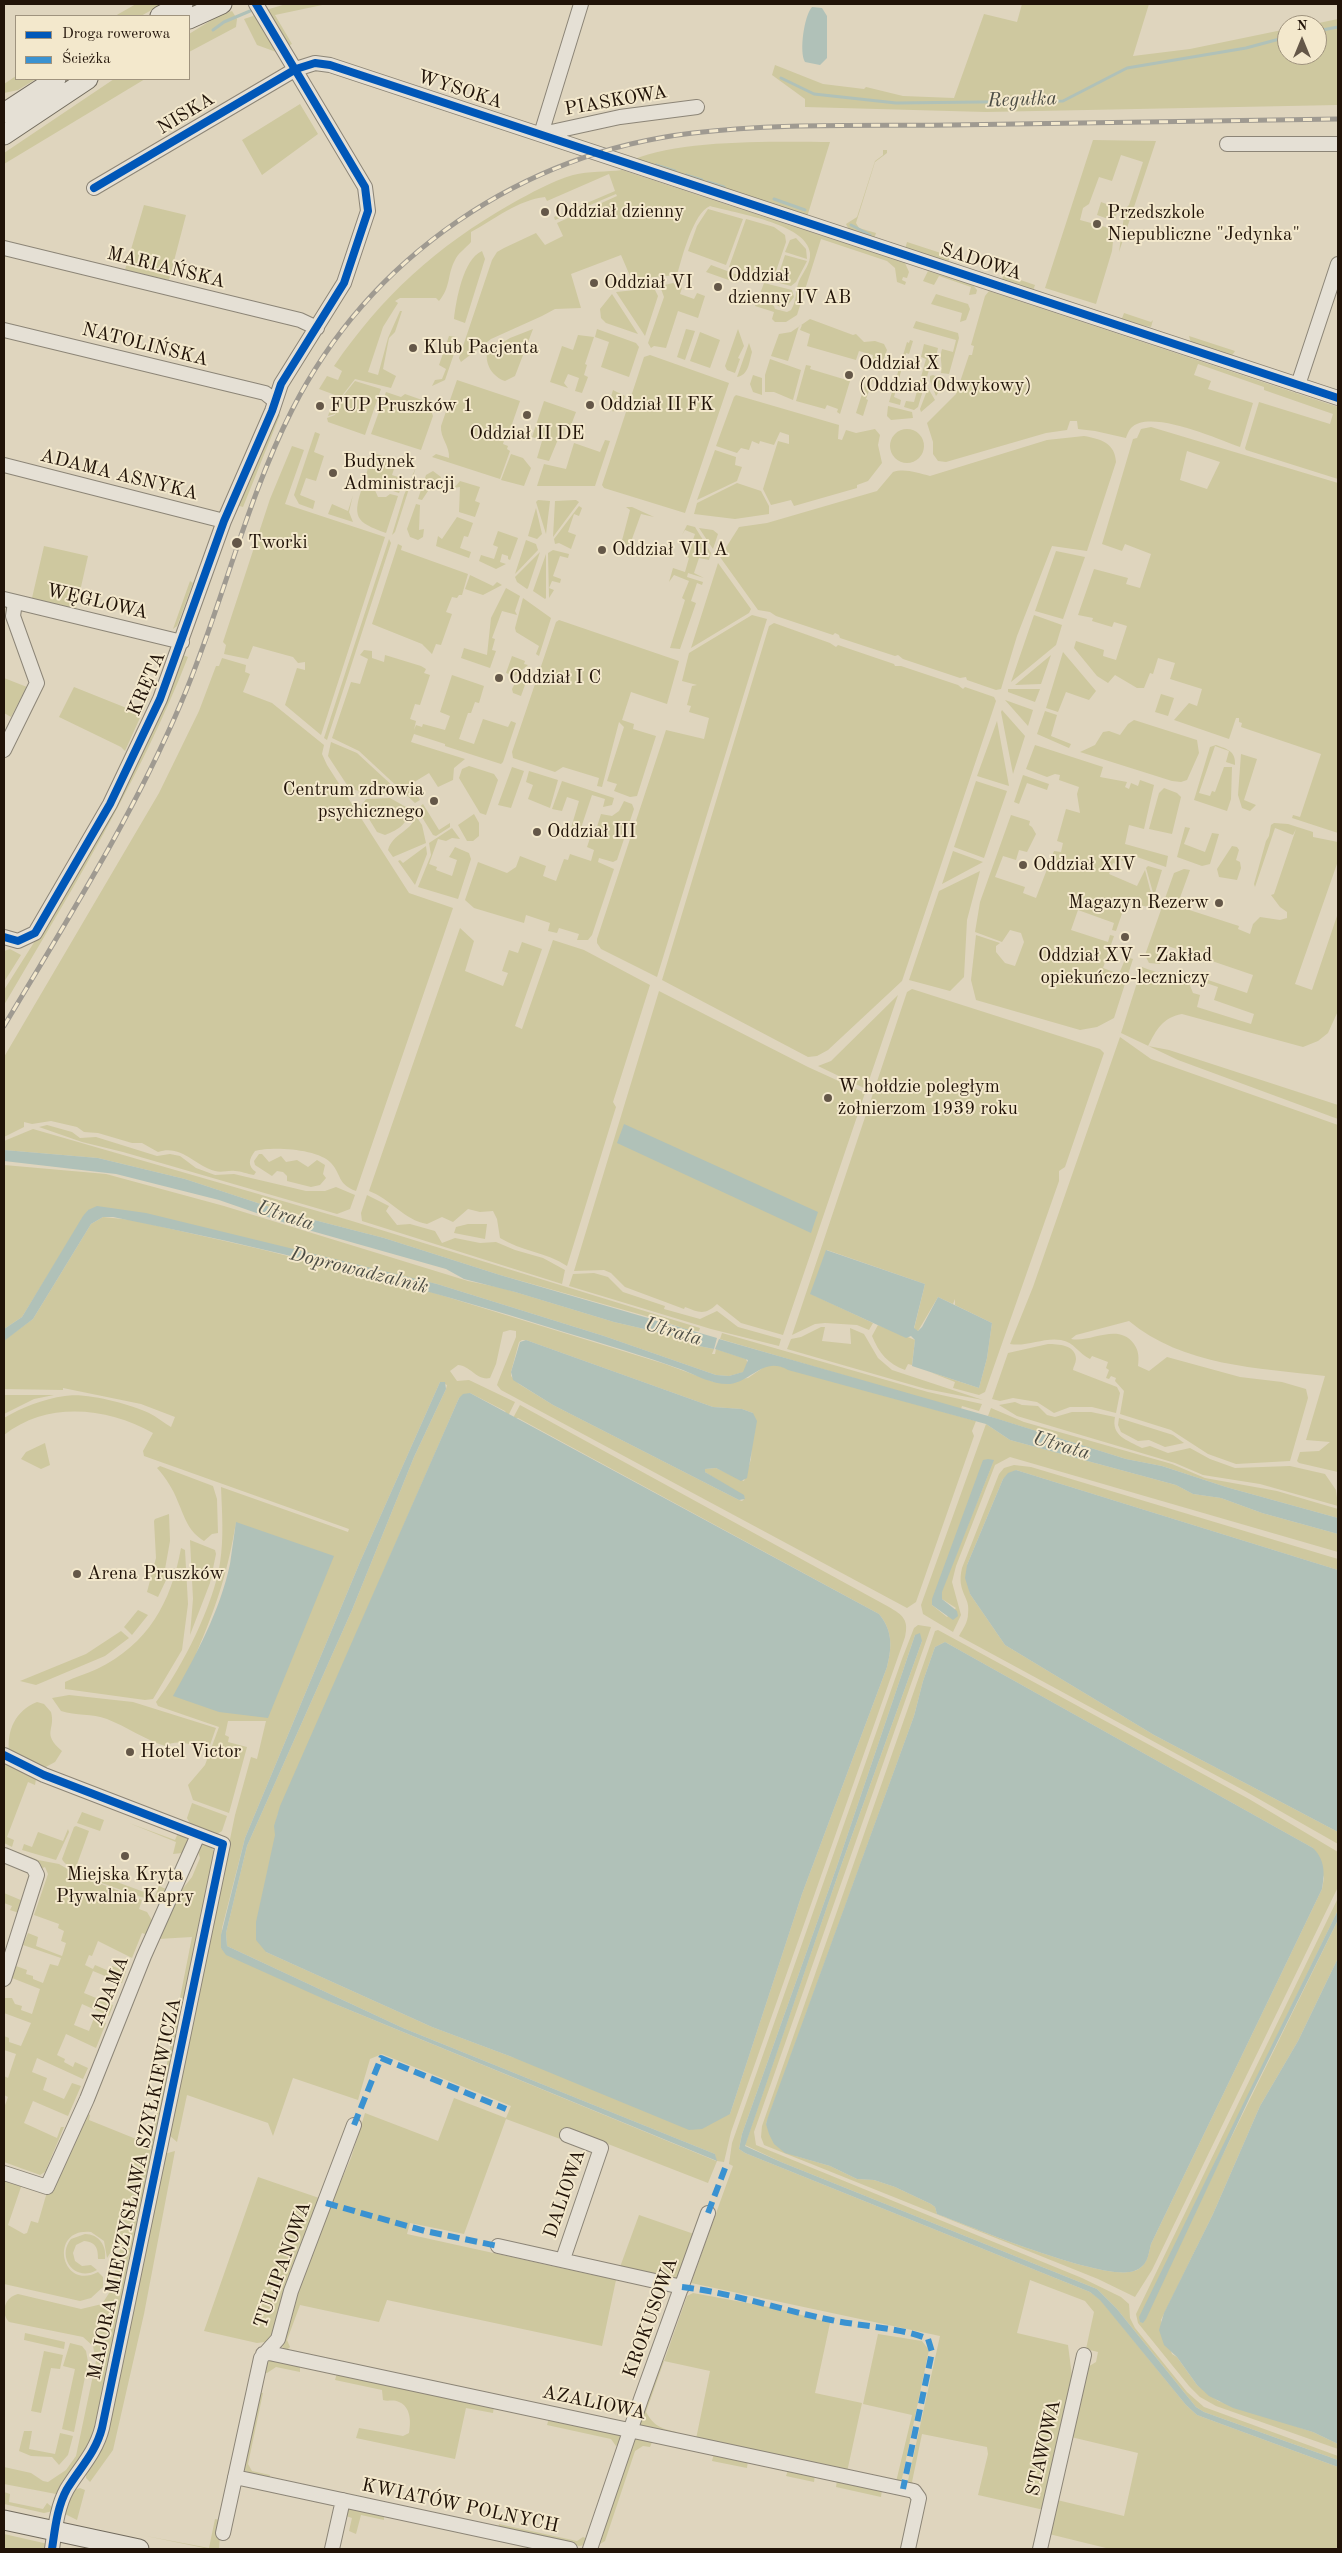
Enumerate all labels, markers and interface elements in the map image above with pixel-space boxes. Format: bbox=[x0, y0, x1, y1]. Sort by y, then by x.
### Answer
legend bbox=[15, 15, 190, 80]
north arrow bbox=[1277, 15, 1327, 65]
text: N bbox=[1297, 19, 1307, 33]
text: Droga rowerowa bbox=[62, 27, 170, 42]
text: Ścieżka bbox=[62, 52, 111, 67]
street label: WYSOKA bbox=[415, 66, 505, 114]
street label: PIASKOWA bbox=[563, 81, 669, 121]
water label: Regułka bbox=[987, 87, 1057, 113]
street label: NISKA bbox=[153, 88, 219, 140]
place label: Oddział dzienny bbox=[555, 201, 684, 223]
place label: Przedszkole Niepubliczne "Jedynka" bbox=[1107, 202, 1300, 246]
marker: Oddział dzienny bbox=[539, 206, 551, 218]
marker: Przedszkole Niepubliczne "Jedynka" bbox=[1091, 218, 1103, 230]
street label: SADOWA bbox=[937, 238, 1025, 286]
street label: MARIAŃSKA bbox=[104, 242, 228, 294]
place label: Oddział dzienny IV AB bbox=[728, 265, 851, 309]
place label: Oddział VI bbox=[604, 272, 693, 294]
marker: Oddział VI bbox=[588, 277, 600, 289]
marker: Oddział dzienny IV AB bbox=[712, 281, 724, 293]
street label: NATOLIŃSKA bbox=[80, 318, 210, 372]
place label: Klub Pacjenta bbox=[423, 337, 539, 359]
marker: Klub Pacjenta bbox=[407, 342, 419, 354]
place label: Oddział X (Oddział Odwykowy) bbox=[859, 353, 1031, 397]
marker: Oddział X (Oddział Odwykowy) bbox=[843, 369, 855, 381]
place label: Oddział II FK bbox=[600, 394, 714, 416]
place label: FUP Pruszków 1 bbox=[330, 395, 473, 417]
marker: Oddział II FK bbox=[584, 399, 596, 411]
marker: FUP Pruszków 1 bbox=[314, 400, 326, 412]
marker: Oddział II DE bbox=[521, 409, 533, 421]
place label: Oddział II DE bbox=[470, 423, 584, 445]
street label: ADAMA ASNYKA bbox=[38, 444, 200, 506]
place label: Budynek Administracji bbox=[343, 451, 455, 495]
marker: Budynek Administracji bbox=[327, 467, 339, 479]
place label: Tworki bbox=[248, 532, 308, 554]
marker: Tworki bbox=[230, 536, 244, 550]
place label: Oddział VII A bbox=[612, 539, 728, 561]
marker: Oddział VII A bbox=[596, 544, 608, 556]
street label: WĘGLOWA bbox=[44, 579, 150, 625]
street label: KRĘTA bbox=[123, 648, 171, 720]
place label: Oddział I C bbox=[509, 667, 601, 689]
marker: Oddział I C bbox=[493, 672, 505, 684]
place label: Centrum zdrowia psychicznego bbox=[283, 779, 424, 823]
marker: Centrum zdrowia psychicznego bbox=[428, 795, 440, 807]
place label: Oddział III bbox=[547, 821, 636, 843]
marker: Oddział III bbox=[531, 826, 543, 838]
place label: Oddział XIV bbox=[1033, 854, 1136, 876]
marker: Oddział XIV bbox=[1017, 859, 1029, 871]
place label: Magazyn Rezerw bbox=[1068, 892, 1209, 914]
marker: Magazyn Rezerw bbox=[1213, 897, 1225, 909]
marker: Oddział XV – Zakład opiekuńczo-leczniczy bbox=[1119, 931, 1131, 943]
place label: Oddział XV – Zakład opiekuńczo-leczniczy bbox=[1038, 945, 1212, 989]
place label: W hołdzie poległym żołnierzom 1939 roku bbox=[838, 1076, 1018, 1120]
marker: W hołdzie poległym żołnierzom 1939 roku bbox=[822, 1092, 834, 1104]
water label: Utrata bbox=[253, 1196, 317, 1236]
water label: Doprowadzalnik bbox=[287, 1242, 431, 1300]
water label: Utrata bbox=[642, 1312, 704, 1352]
water label: Utrata bbox=[1030, 1426, 1092, 1466]
place label: Arena Pruszków bbox=[87, 1563, 224, 1585]
marker: Arena Pruszków bbox=[71, 1568, 83, 1580]
place label: Hotel Victor bbox=[140, 1741, 241, 1763]
marker: Hotel Victor bbox=[124, 1746, 136, 1758]
marker: Miejska Kryta Pływalnia Kapry bbox=[119, 1850, 131, 1862]
place label: Miejska Kryta Pływalnia Kapry bbox=[56, 1864, 194, 1908]
street label: ADAMA bbox=[86, 1953, 134, 2029]
street label: MAJORA MIECZYSŁAWA SZYŁKIEWICZA bbox=[83, 1996, 187, 2382]
street label: DALIOWA bbox=[539, 2147, 591, 2241]
street label: TULIPANOWA bbox=[250, 2199, 316, 2331]
street label: KROKUSOWA bbox=[619, 2255, 683, 2381]
street label: AZALIOWA bbox=[540, 2381, 648, 2425]
street label: STAWOWA bbox=[1022, 2398, 1066, 2498]
street label: KWIATÓW POLNYCH bbox=[359, 2474, 561, 2538]

